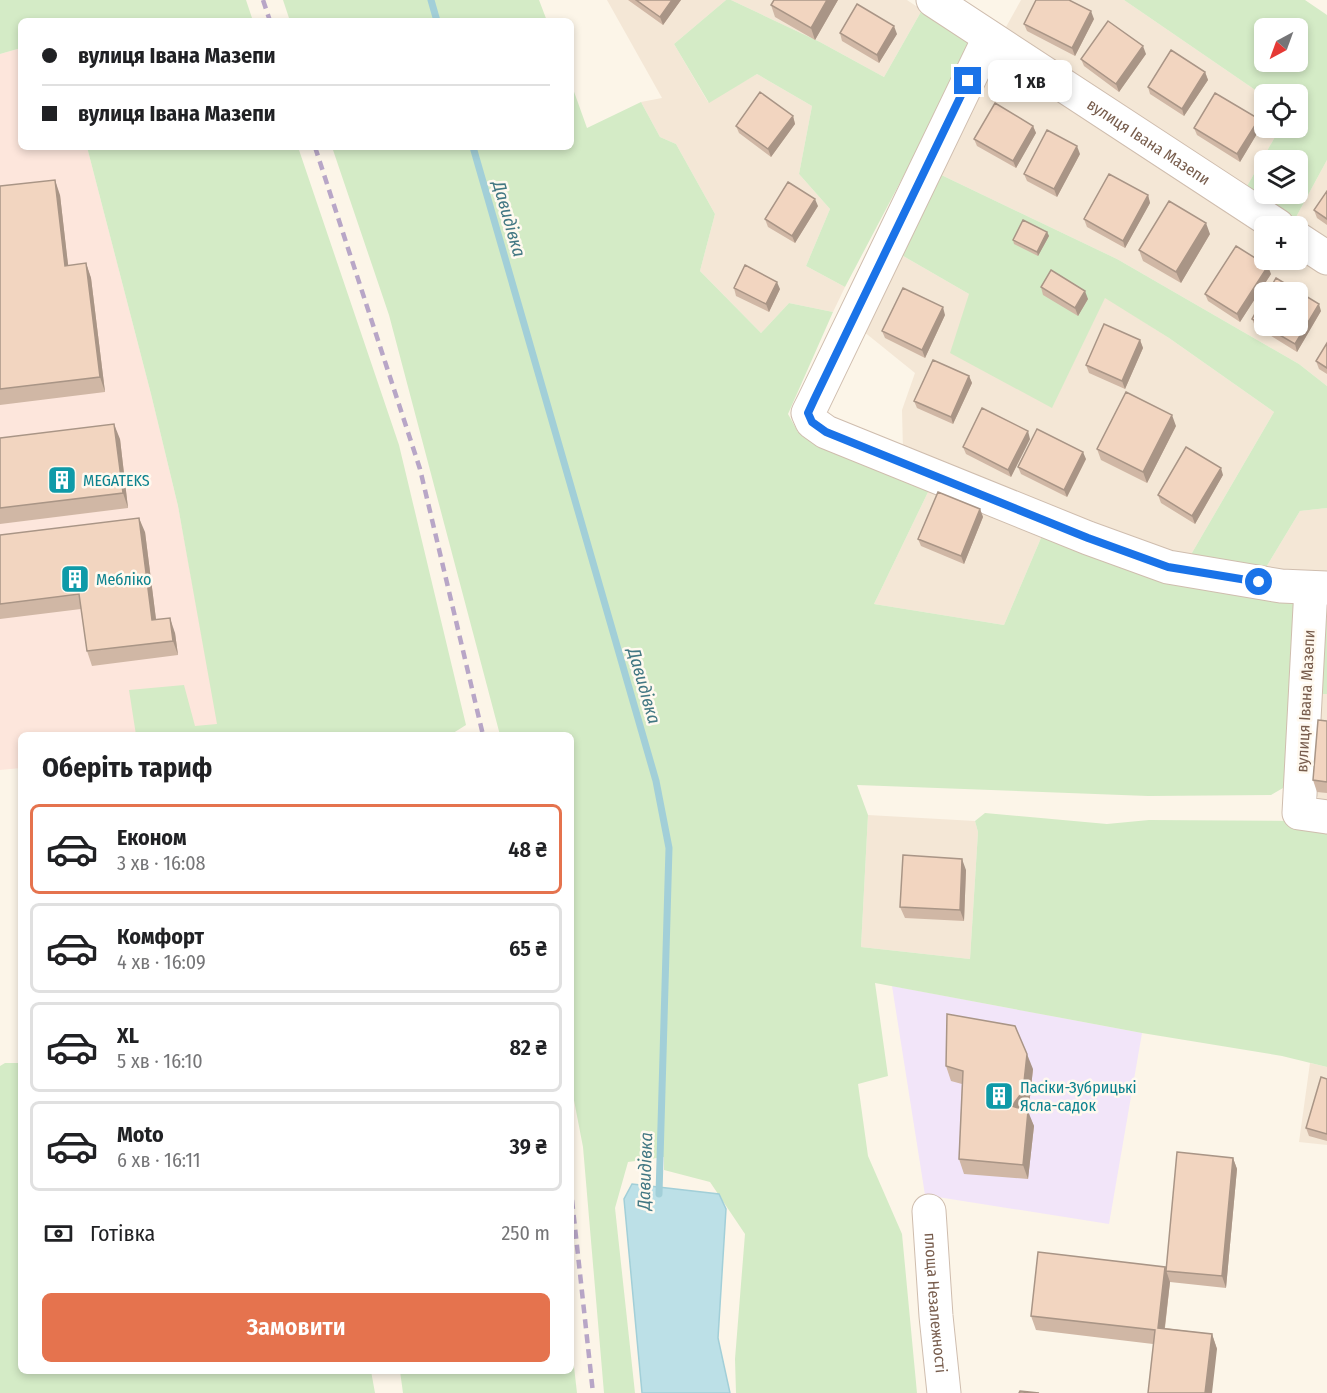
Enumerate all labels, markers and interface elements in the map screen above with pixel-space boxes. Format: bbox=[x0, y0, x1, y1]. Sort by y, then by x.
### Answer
north arrow bbox=[1254, 18, 1308, 72]
map controls bbox=[1254, 18, 1308, 336]
text: вулиця Івана Мазепи bbox=[78, 42, 276, 69]
callout: 1 хв bbox=[989, 60, 1073, 102]
route end bbox=[954, 67, 981, 94]
text: 1 хв bbox=[1014, 69, 1046, 93]
button: locate bbox=[1254, 84, 1308, 138]
street label: вулиця Івана Мазепи bbox=[1083, 95, 1214, 189]
text: вулиця Івана Мазепи bbox=[78, 100, 276, 127]
button: layers bbox=[1254, 150, 1308, 204]
water label: Давидівка bbox=[487, 177, 530, 259]
button: + bbox=[1254, 216, 1308, 270]
button: − bbox=[1254, 282, 1308, 336]
building icon: MEGATEKS bbox=[46, 464, 78, 496]
place label: MEGATEKS bbox=[83, 471, 150, 490]
building icon: Мебліко bbox=[59, 563, 91, 595]
route start bbox=[1245, 568, 1272, 595]
place label: Мебліко bbox=[96, 570, 151, 589]
street label: вулиця Івана Мазепи bbox=[1292, 629, 1319, 773]
water label: Давидівка bbox=[622, 644, 665, 726]
text: Оберіть тариф bbox=[42, 752, 212, 784]
icon: car bbox=[45, 822, 99, 876]
text: Економ bbox=[117, 824, 187, 851]
text: 48 ₴ bbox=[508, 836, 547, 863]
text: 3 хв · 16:08 bbox=[117, 851, 206, 875]
icon: car bbox=[45, 921, 99, 975]
text: Комфорт bbox=[117, 923, 204, 950]
text: 65 ₴ bbox=[509, 935, 547, 962]
text: 4 хв · 16:09 bbox=[117, 950, 206, 974]
icon: car bbox=[45, 1020, 99, 1074]
text: XL bbox=[117, 1022, 139, 1049]
text: 82 ₴ bbox=[509, 1034, 547, 1061]
text: 5 хв · 16:10 bbox=[117, 1049, 203, 1073]
place label: Пасіки-Зубрицькі Ясла-садок bbox=[1020, 1078, 1137, 1115]
building icon: Пасіки-Зубрицькі Ясла-садок bbox=[983, 1080, 1015, 1112]
icon: car bbox=[45, 1119, 99, 1173]
text: Moto bbox=[117, 1121, 164, 1148]
water label: Давидівка bbox=[633, 1132, 657, 1212]
text: 39 ₴ bbox=[510, 1133, 547, 1160]
text: 6 хв · 16:11 bbox=[117, 1148, 201, 1172]
icon: cash bbox=[42, 1217, 75, 1250]
text: Готівка bbox=[90, 1220, 155, 1247]
text: 250 m bbox=[502, 1221, 550, 1245]
street label: площа Незалежності bbox=[920, 1232, 951, 1374]
button: Замовити bbox=[42, 1293, 550, 1362]

